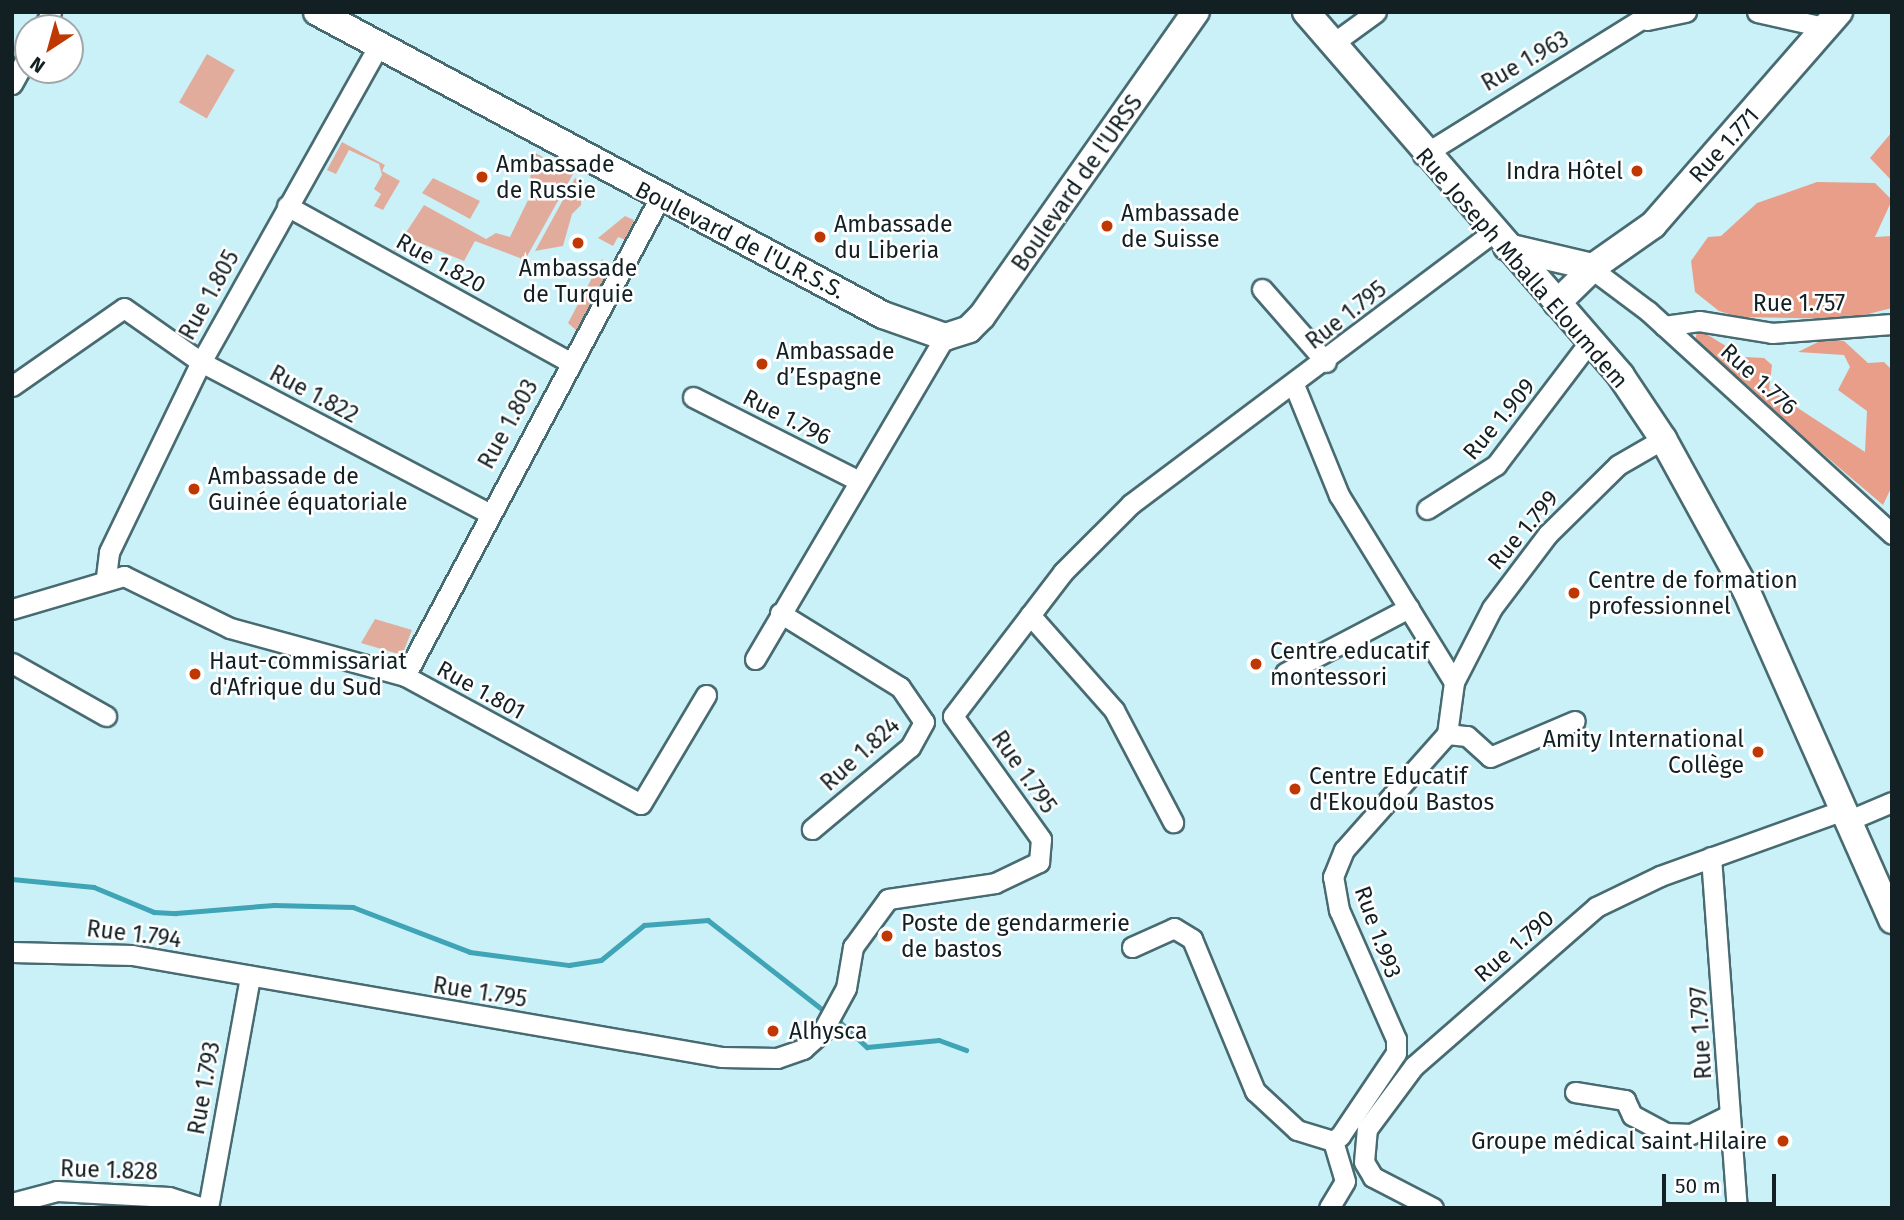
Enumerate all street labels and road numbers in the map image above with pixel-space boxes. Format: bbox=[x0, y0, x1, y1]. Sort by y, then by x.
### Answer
street label: Rue 1.963 bbox=[1476, 25, 1574, 97]
street label: Boulevard de l'URSS bbox=[1006, 90, 1148, 276]
street label: Rue 1.771 bbox=[1683, 102, 1765, 188]
street label: Rue Joseph Mballa Eloumdem bbox=[1410, 142, 1634, 394]
street label: Boulevard de l'U.R.S.S. bbox=[631, 175, 849, 305]
street label: Rue 1.820 bbox=[391, 227, 491, 299]
street label: Rue 1.805 bbox=[173, 245, 245, 345]
street label: Rue 1.795 bbox=[1300, 275, 1392, 355]
street label: Rue 1.757 bbox=[1753, 289, 1845, 317]
street label: Rue 1.776 bbox=[1715, 337, 1803, 421]
street label: Rue 1.822 bbox=[265, 359, 363, 429]
street label: Rue 1.909 bbox=[1457, 373, 1541, 465]
street label: Rue 1.803 bbox=[472, 374, 544, 474]
street label: Rue 1.796 bbox=[738, 383, 836, 451]
street label: Rue 1.799 bbox=[1482, 485, 1564, 575]
street label: Rue 1.801 bbox=[432, 655, 530, 725]
street label: Rue 1.824 bbox=[815, 711, 905, 797]
street label: Rue 1.795 bbox=[986, 725, 1062, 819]
street label: Rue 1.993 bbox=[1349, 882, 1407, 982]
street label: Rue 1.790 bbox=[1469, 904, 1559, 988]
street label: Rue 1.794 bbox=[85, 914, 183, 954]
street label: Rue 1.795 bbox=[431, 971, 529, 1013]
street label: Rue 1.797 bbox=[1685, 986, 1717, 1080]
street label: Rue 1.793 bbox=[182, 1039, 226, 1137]
street label: Rue 1.828 bbox=[60, 1154, 158, 1186]

